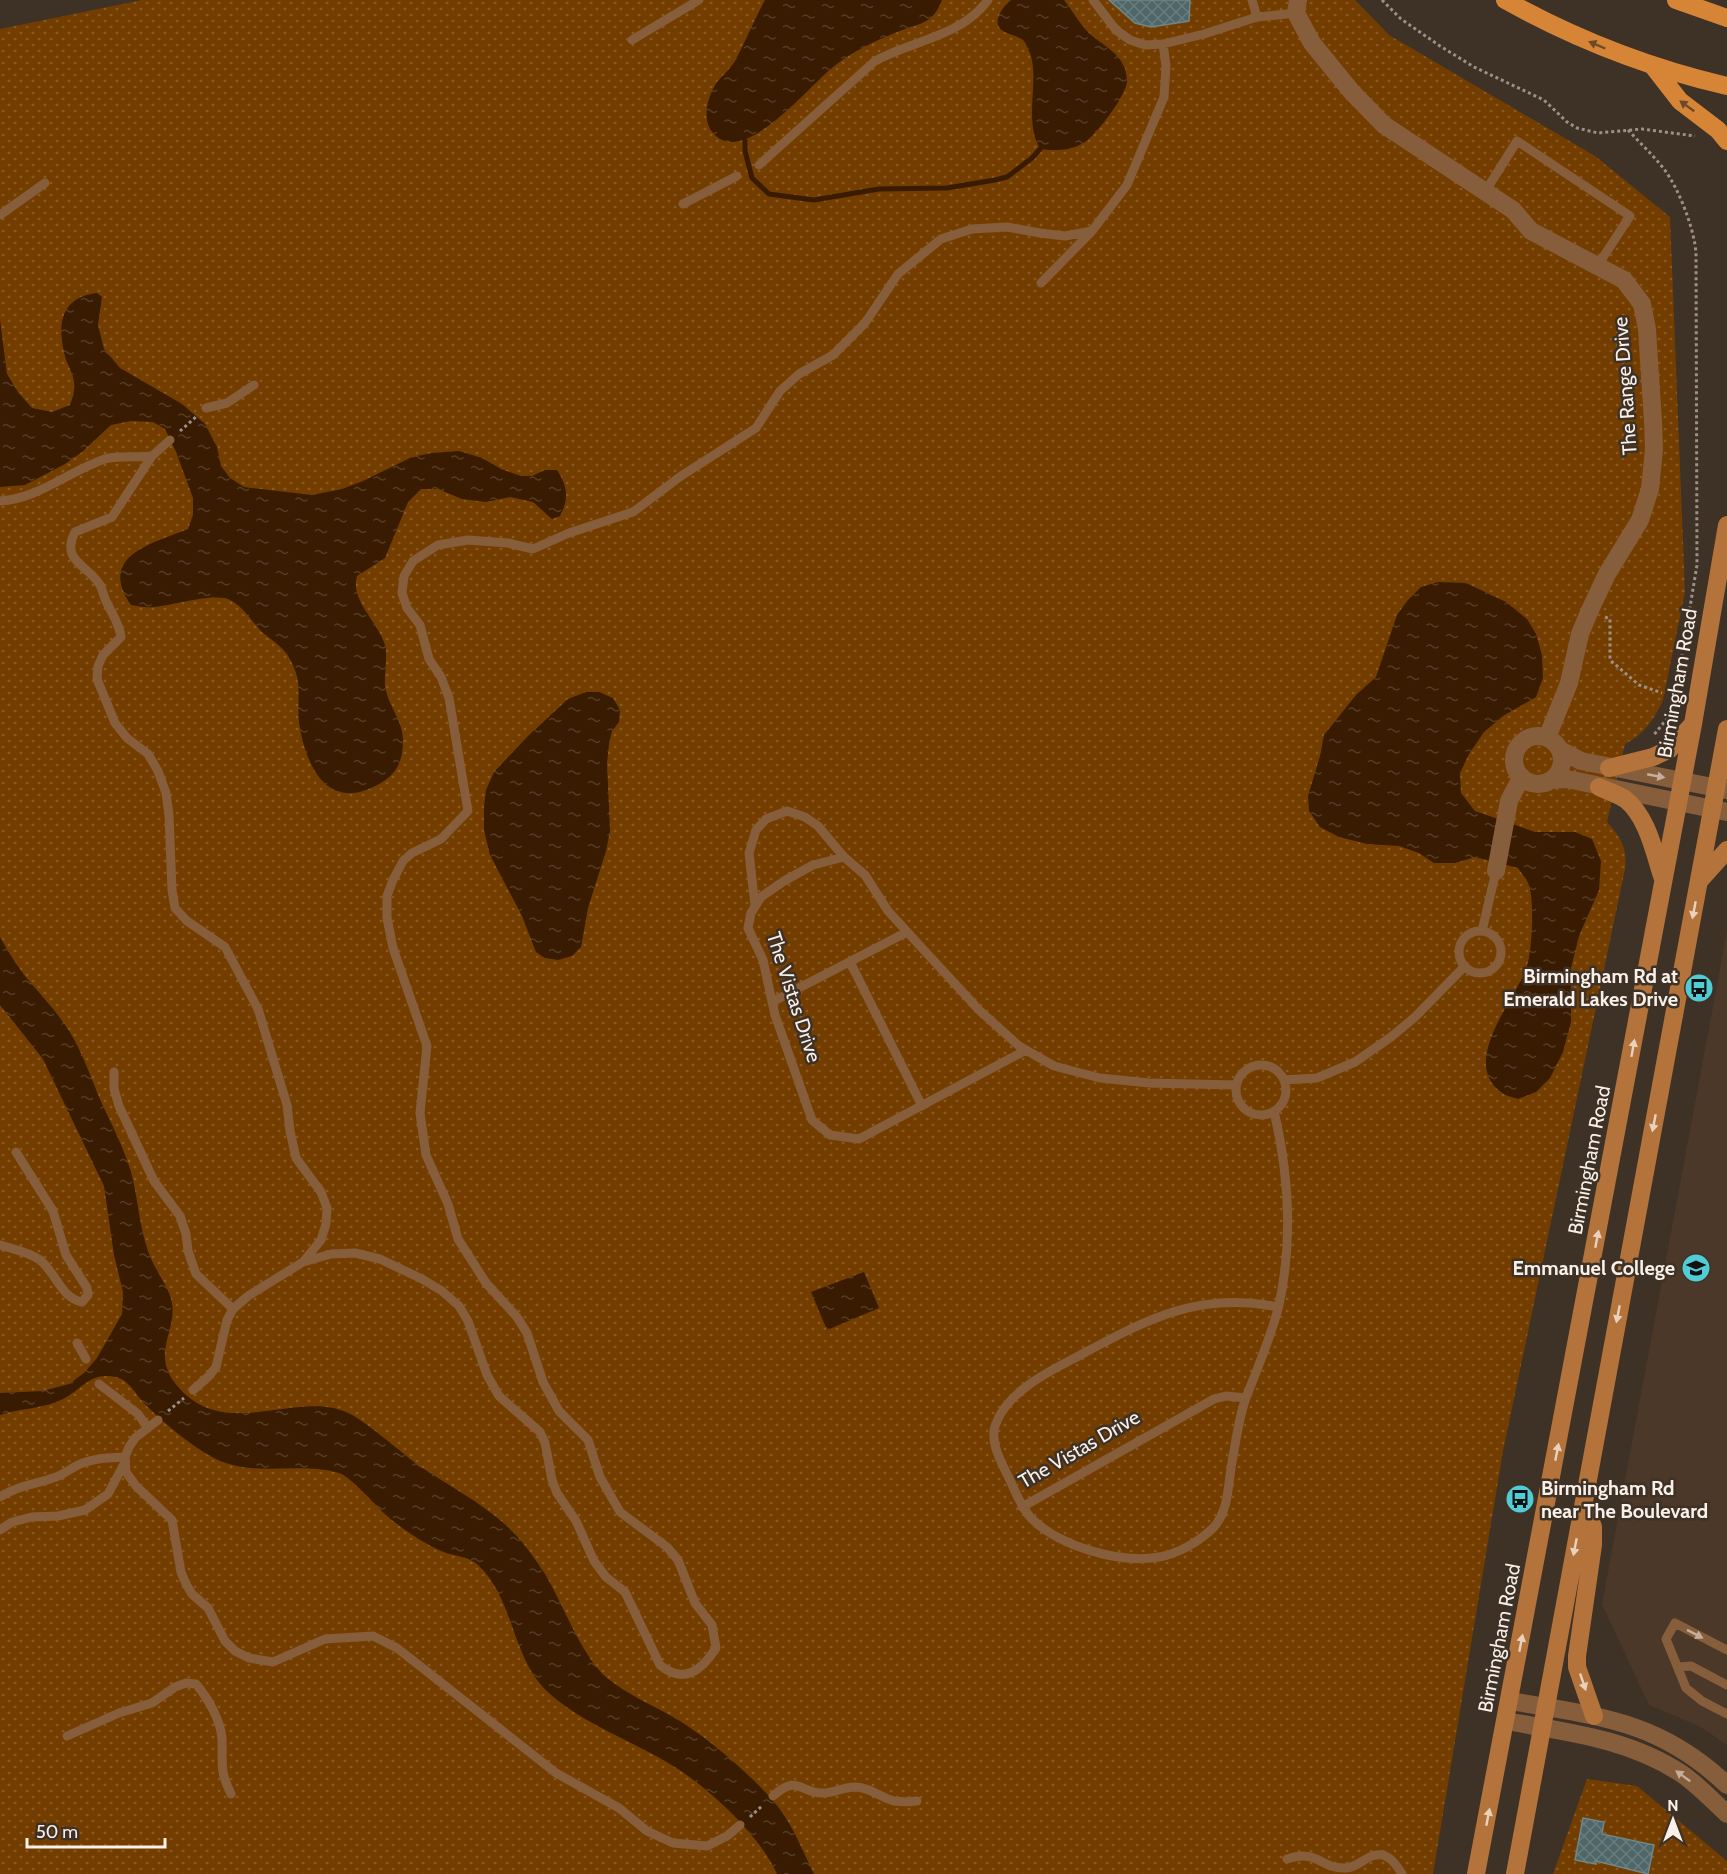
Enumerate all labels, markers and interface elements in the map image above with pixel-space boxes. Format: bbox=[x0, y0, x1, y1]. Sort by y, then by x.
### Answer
one-way arrow bbox=[1588, 40, 1606, 49]
one-way arrow bbox=[1679, 100, 1695, 112]
street label: The Range Drive bbox=[1608, 316, 1642, 456]
street label: Birmingham Road bbox=[1652, 606, 1702, 760]
one-way arrow bbox=[1646, 772, 1665, 781]
one-way arrow bbox=[1689, 901, 1698, 920]
street label: The Vistas Drive bbox=[762, 929, 826, 1065]
place label: Birmingham Rd at Emerald Lakes Drive bbox=[1503, 964, 1678, 1011]
bus stop icon: Birmingham Rd at Emerald Lakes Drive bbox=[1683, 972, 1715, 1004]
one-way arrow bbox=[1628, 1038, 1637, 1057]
street label: Birmingham Road bbox=[1563, 1084, 1615, 1236]
one-way arrow bbox=[1649, 1113, 1658, 1132]
one-way arrow bbox=[1593, 1230, 1602, 1249]
school or university icon: Emmanuel College bbox=[1680, 1252, 1712, 1284]
place label: Emmanuel College bbox=[1513, 1256, 1675, 1280]
one-way arrow bbox=[1613, 1305, 1622, 1324]
street label: The Vistas Drive bbox=[1014, 1405, 1144, 1493]
one-way arrow bbox=[1553, 1442, 1562, 1461]
place label: Birmingham Rd near The Boulevard bbox=[1541, 1476, 1708, 1523]
bus stop icon: Birmingham Rd near The Boulevard bbox=[1504, 1483, 1536, 1515]
one-way arrow bbox=[1570, 1538, 1579, 1557]
street label: Birmingham Road bbox=[1473, 1562, 1525, 1714]
one-way arrow bbox=[1687, 1629, 1704, 1638]
one-way arrow bbox=[1517, 1634, 1526, 1653]
one-way arrow bbox=[1578, 1673, 1588, 1691]
one-way arrow bbox=[1675, 1770, 1691, 1782]
north arrow bbox=[1643, 1790, 1703, 1850]
text: N bbox=[1667, 1796, 1679, 1815]
one-way arrow bbox=[1484, 1807, 1493, 1826]
scale bar bbox=[27, 1811, 165, 1849]
text: 50 m bbox=[36, 1821, 78, 1843]

